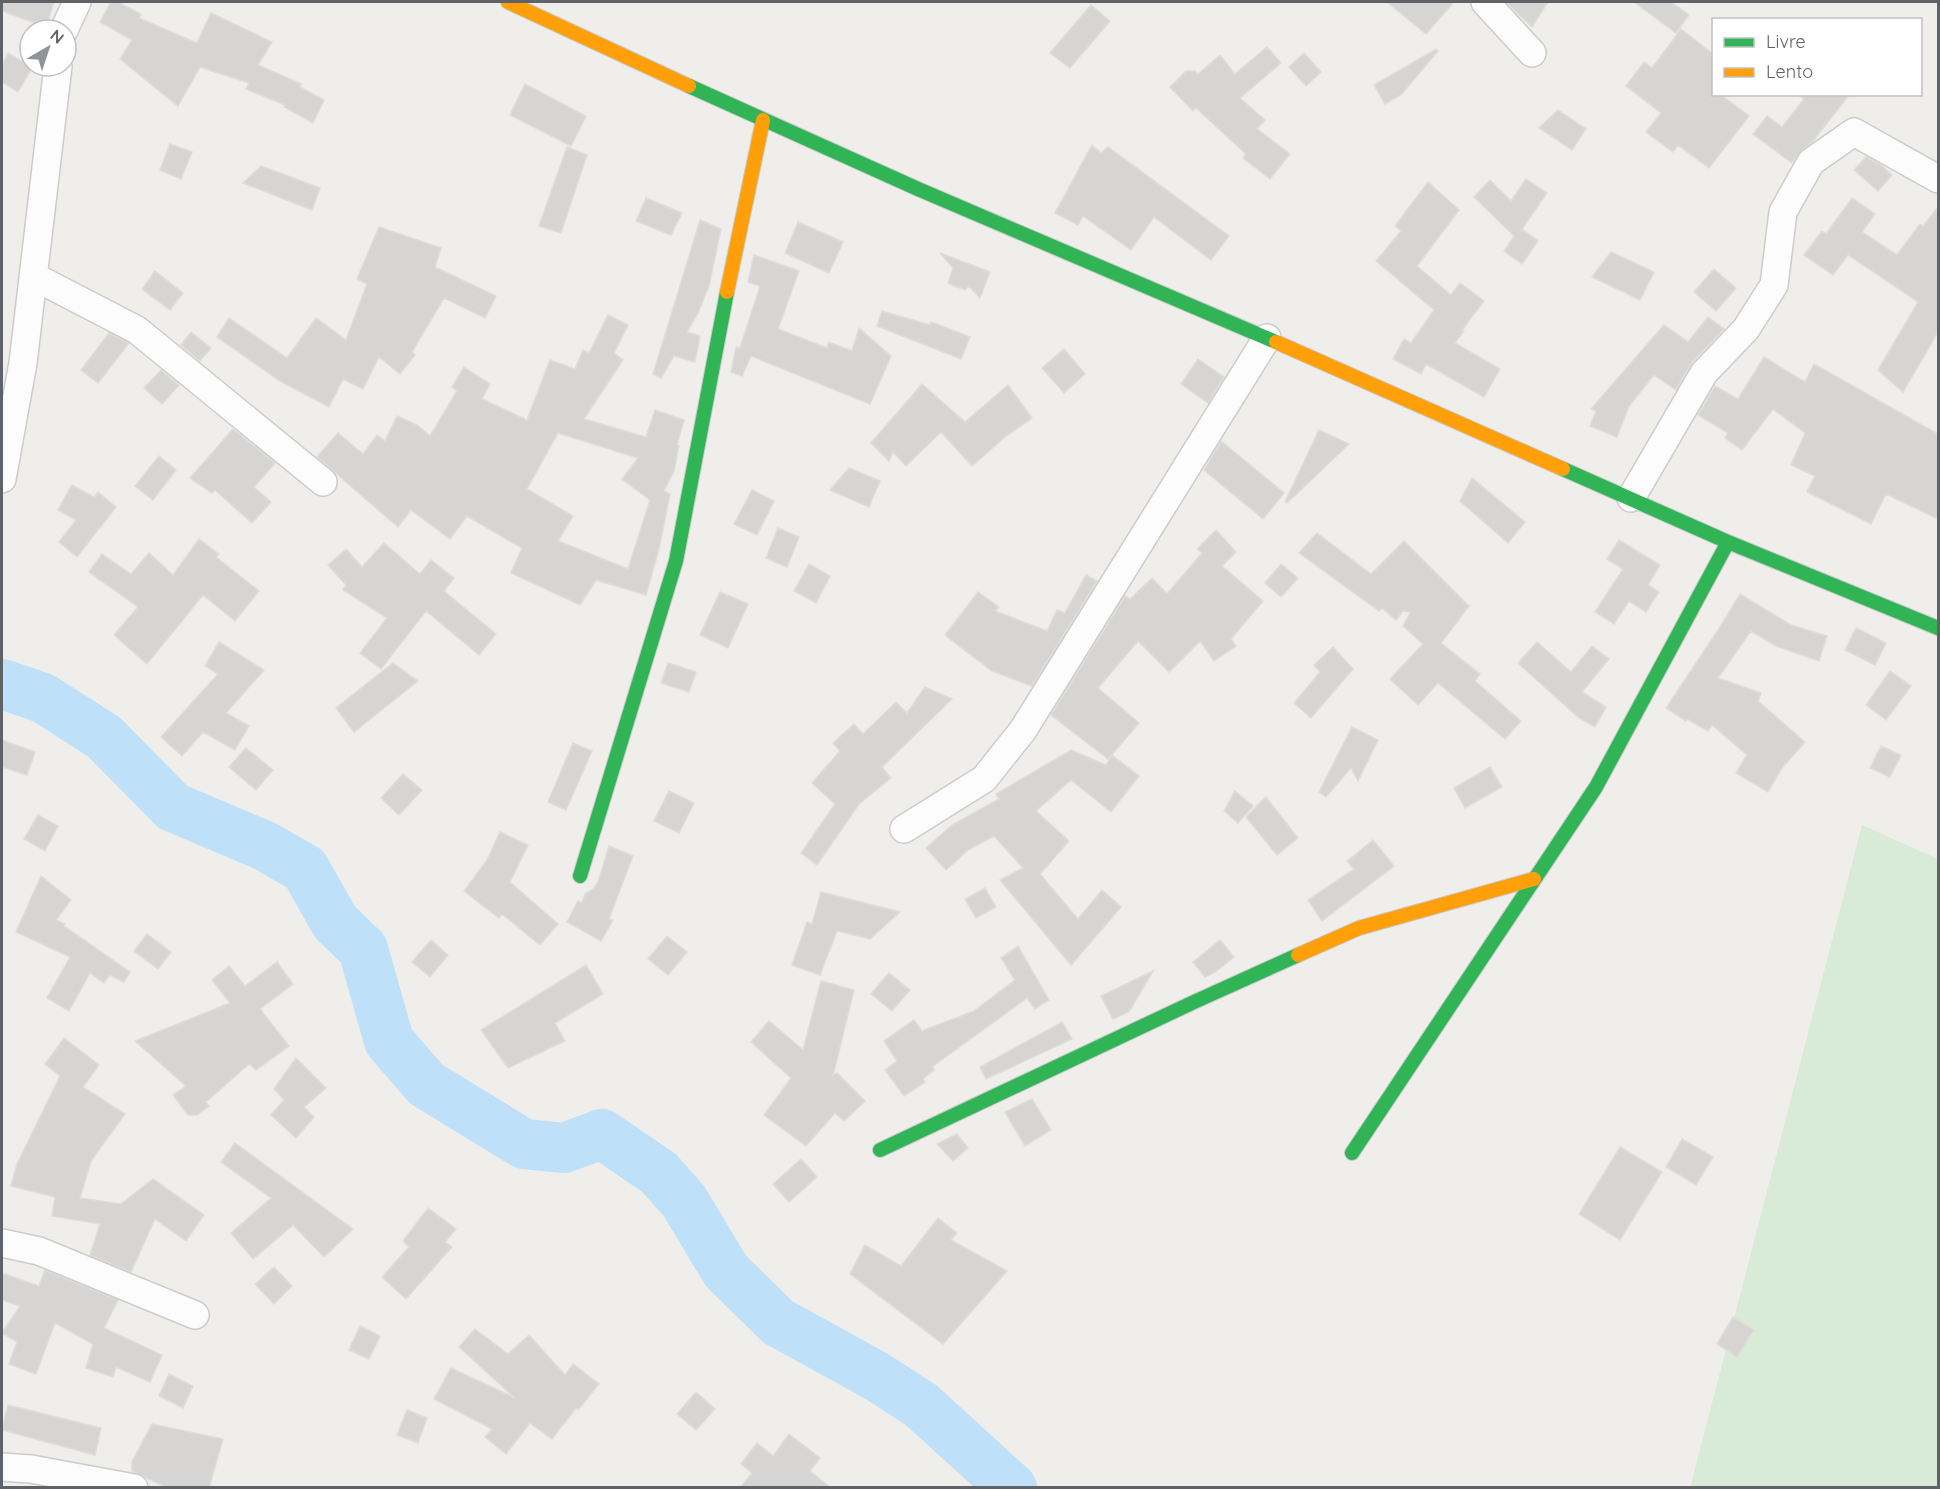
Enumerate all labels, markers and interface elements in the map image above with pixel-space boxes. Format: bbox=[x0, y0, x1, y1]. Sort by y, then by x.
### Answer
north arrow bbox=[18, 18, 78, 78]
legend bbox=[1712, 18, 1922, 96]
text: N bbox=[47, 25, 68, 48]
text: Livre bbox=[1766, 30, 1806, 53]
text: Lento bbox=[1766, 60, 1813, 83]

